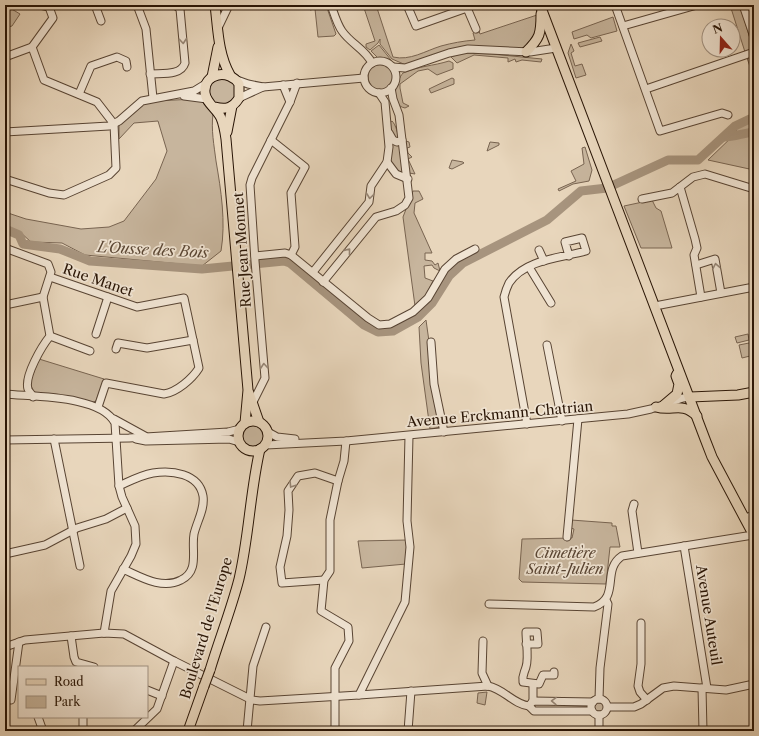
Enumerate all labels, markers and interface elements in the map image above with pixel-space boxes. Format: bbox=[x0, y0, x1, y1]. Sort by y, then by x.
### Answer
north arrow bbox=[701, 18, 741, 58]
text: N bbox=[711, 20, 725, 37]
one-way arrow bbox=[179, 38, 188, 44]
street label: Rue Jean Monnet bbox=[229, 192, 255, 308]
one-way arrow bbox=[366, 192, 375, 199]
water label: L'Ousse des Bois bbox=[96, 237, 210, 262]
one-way arrow bbox=[343, 249, 350, 256]
street label: Rue Manet bbox=[60, 260, 136, 300]
one-way arrow bbox=[713, 263, 721, 269]
one-way arrow bbox=[260, 363, 269, 369]
street label: Avenue Erckmann-Chatrian bbox=[405, 397, 594, 431]
one-way arrow bbox=[290, 481, 297, 488]
park label: Cimetière Saint-Julien bbox=[526, 544, 603, 578]
street label: Boulevard de l'Europe bbox=[176, 555, 236, 701]
street label: Avenue Auteuil bbox=[692, 562, 726, 667]
legend bbox=[18, 666, 148, 718]
text: Road bbox=[54, 674, 84, 689]
text: Park bbox=[54, 694, 81, 709]
one-way arrow bbox=[551, 697, 557, 705]

